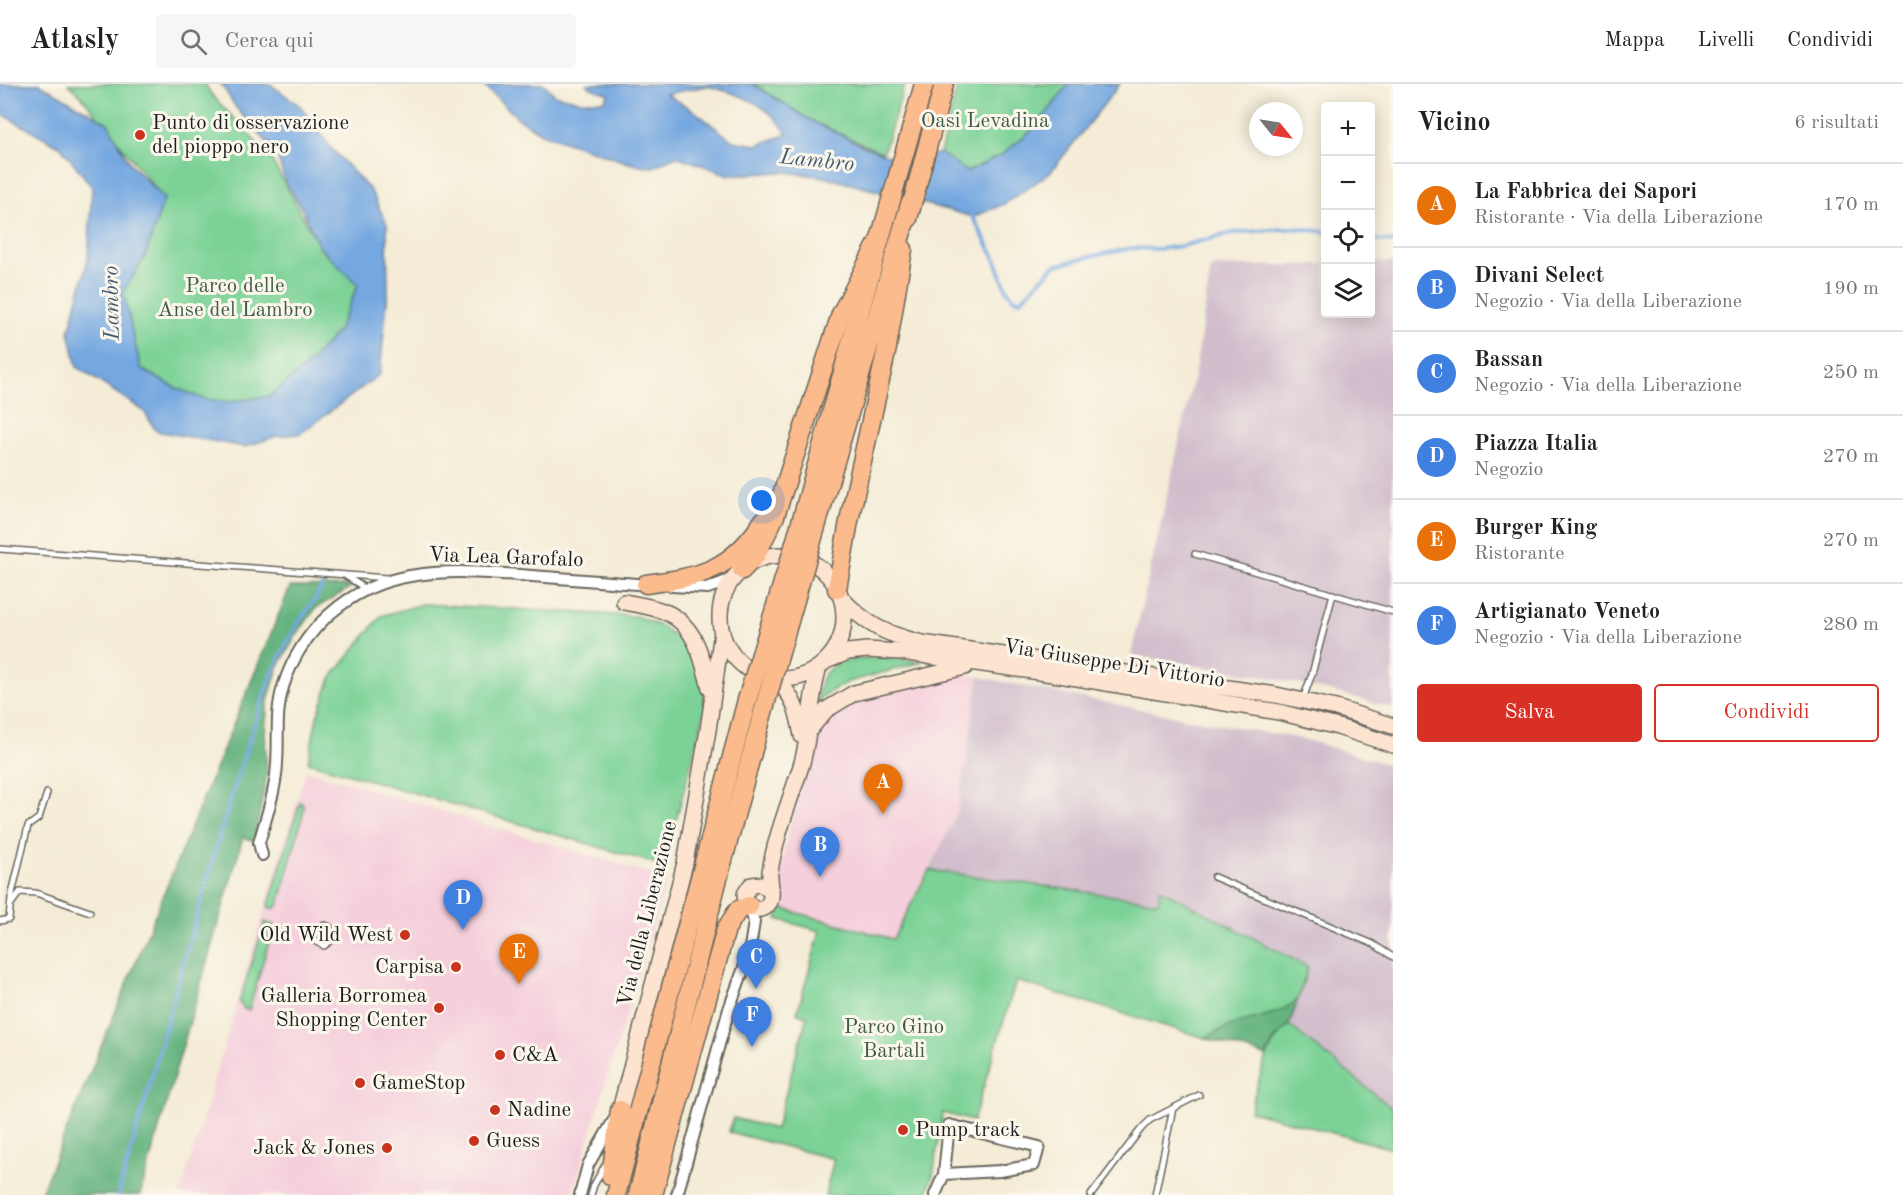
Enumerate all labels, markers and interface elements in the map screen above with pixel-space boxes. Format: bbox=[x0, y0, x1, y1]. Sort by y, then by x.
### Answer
search box bbox=[156, 14, 576, 68]
icon: search bbox=[177, 25, 210, 58]
text: Atlasly bbox=[30, 27, 120, 55]
text: Cerca qui bbox=[225, 30, 314, 52]
text: Mappa bbox=[1604, 30, 1665, 51]
text: Livelli bbox=[1698, 30, 1754, 51]
text: Condividi bbox=[1787, 30, 1873, 51]
north arrow bbox=[1249, 102, 1303, 156]
map controls bbox=[1321, 102, 1375, 318]
button: + bbox=[1321, 102, 1375, 156]
text: Vicino bbox=[1417, 110, 1491, 136]
park label: Oasi Levadina bbox=[921, 111, 1049, 132]
place label: Punto di osservazione del pioppo nero bbox=[152, 113, 349, 158]
text: 6 risultati bbox=[1794, 113, 1879, 133]
marker: Punto di osservazione del pioppo nero bbox=[133, 128, 147, 142]
water label: Lambro bbox=[778, 146, 855, 176]
button: − bbox=[1321, 156, 1375, 210]
text: La Fabbrica dei Sapori bbox=[1474, 181, 1697, 203]
text: A bbox=[1429, 195, 1444, 215]
text: 170 m bbox=[1823, 195, 1879, 215]
text: Ristorante · Via della Liberazione bbox=[1474, 208, 1763, 228]
button: locate bbox=[1321, 210, 1375, 264]
button: layers bbox=[1321, 264, 1375, 318]
water label: Lambro bbox=[100, 265, 124, 342]
text: Divani Select bbox=[1474, 265, 1604, 287]
park label: Parco delle Anse del Lambro bbox=[157, 276, 313, 321]
text: B bbox=[1429, 279, 1444, 299]
text: 190 m bbox=[1823, 279, 1879, 299]
text: Negozio · Via della Liberazione bbox=[1474, 292, 1742, 312]
text: Bassan bbox=[1474, 349, 1543, 371]
text: C bbox=[1430, 363, 1443, 383]
text: 250 m bbox=[1823, 363, 1879, 383]
text: Negozio · Via della Liberazione bbox=[1474, 376, 1742, 396]
text: Piazza Italia bbox=[1474, 433, 1598, 455]
text: D bbox=[1429, 447, 1444, 467]
text: 270 m bbox=[1823, 447, 1879, 467]
text: Negozio bbox=[1474, 460, 1543, 480]
your location bbox=[747, 486, 776, 515]
text: Burger King bbox=[1474, 517, 1597, 539]
text: E bbox=[1430, 531, 1443, 551]
text: 270 m bbox=[1823, 531, 1879, 551]
text: Ristorante bbox=[1474, 544, 1564, 564]
street label: Via Lea Garofalo bbox=[428, 545, 584, 571]
text: Artigianato Veneto bbox=[1474, 601, 1660, 623]
text: F bbox=[1430, 615, 1443, 635]
text: 280 m bbox=[1823, 615, 1879, 635]
text: Negozio · Via della Liberazione bbox=[1474, 628, 1742, 648]
street label: Via Giuseppe Di Vittorio bbox=[1002, 636, 1226, 692]
button: Salva bbox=[1417, 684, 1642, 742]
button: Condividi bbox=[1654, 684, 1879, 742]
pin: A bbox=[864, 764, 902, 814]
street label: Via della Liberazione bbox=[615, 819, 681, 1009]
pin: B bbox=[800, 828, 840, 877]
pin: D bbox=[444, 880, 482, 930]
place label: Old Wild West bbox=[260, 925, 393, 946]
marker: Old Wild West bbox=[398, 928, 412, 942]
pin: E bbox=[500, 934, 538, 984]
pin: C bbox=[736, 940, 776, 989]
place label: Carpisa bbox=[375, 957, 444, 978]
marker: Carpisa bbox=[449, 960, 463, 974]
place label: Galleria Borromea Shopping Center bbox=[261, 986, 427, 1031]
pin: F bbox=[732, 998, 771, 1047]
marker: Galleria Borromea Shopping Center bbox=[432, 1001, 446, 1015]
park label: Parco Gino Bartali bbox=[844, 1017, 944, 1062]
place label: C&A bbox=[512, 1045, 559, 1066]
marker: C&A bbox=[493, 1048, 507, 1062]
place label: GameStop bbox=[372, 1073, 466, 1094]
marker: GameStop bbox=[353, 1076, 367, 1090]
place label: Nadine bbox=[507, 1100, 571, 1121]
marker: Nadine bbox=[488, 1103, 502, 1117]
place label: Pump track bbox=[915, 1120, 1020, 1141]
marker: Pump track bbox=[896, 1123, 910, 1137]
place label: Guess bbox=[486, 1131, 540, 1152]
marker: Guess bbox=[467, 1134, 481, 1148]
place label: Jack & Jones bbox=[253, 1138, 375, 1159]
marker: Jack & Jones bbox=[380, 1141, 394, 1155]

